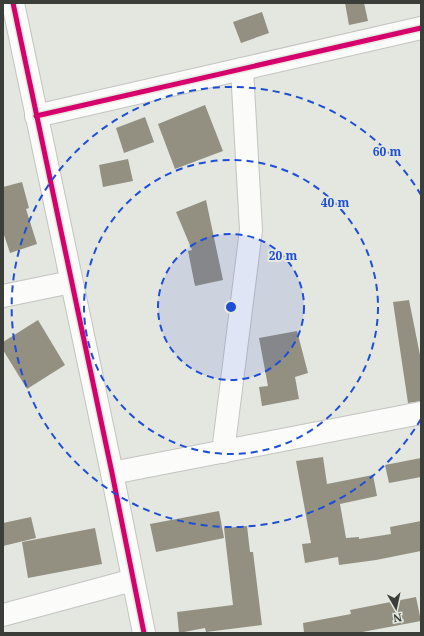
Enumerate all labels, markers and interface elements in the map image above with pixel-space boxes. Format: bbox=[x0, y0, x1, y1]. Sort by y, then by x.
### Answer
text: 60 m bbox=[373, 143, 401, 160]
text: 40 m bbox=[321, 194, 349, 211]
text: 20 m bbox=[269, 247, 297, 264]
centre of rings bbox=[224, 300, 238, 314]
north arrow bbox=[376, 588, 416, 628]
text: N bbox=[392, 610, 403, 627]

